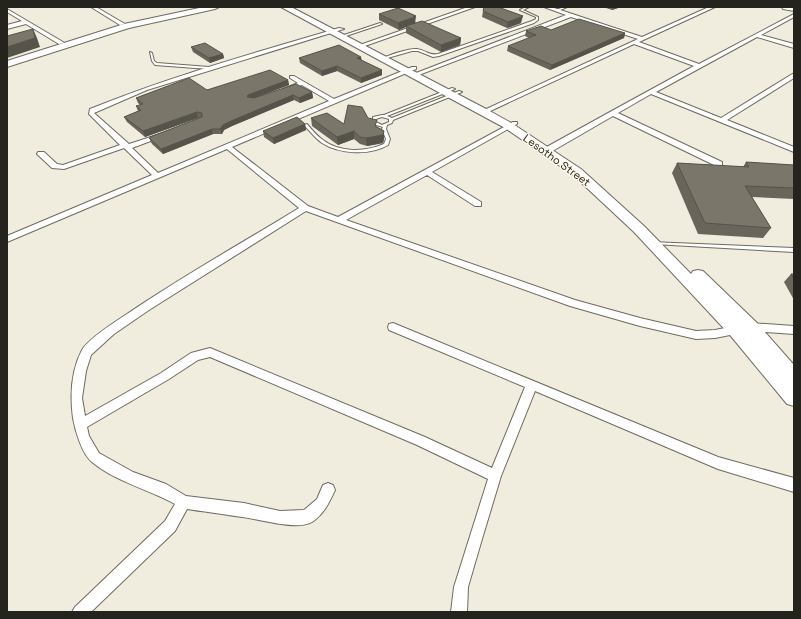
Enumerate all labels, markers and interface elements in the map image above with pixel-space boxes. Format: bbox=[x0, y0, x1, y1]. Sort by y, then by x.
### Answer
street label: Lesotho Street bbox=[521, 131, 593, 189]

